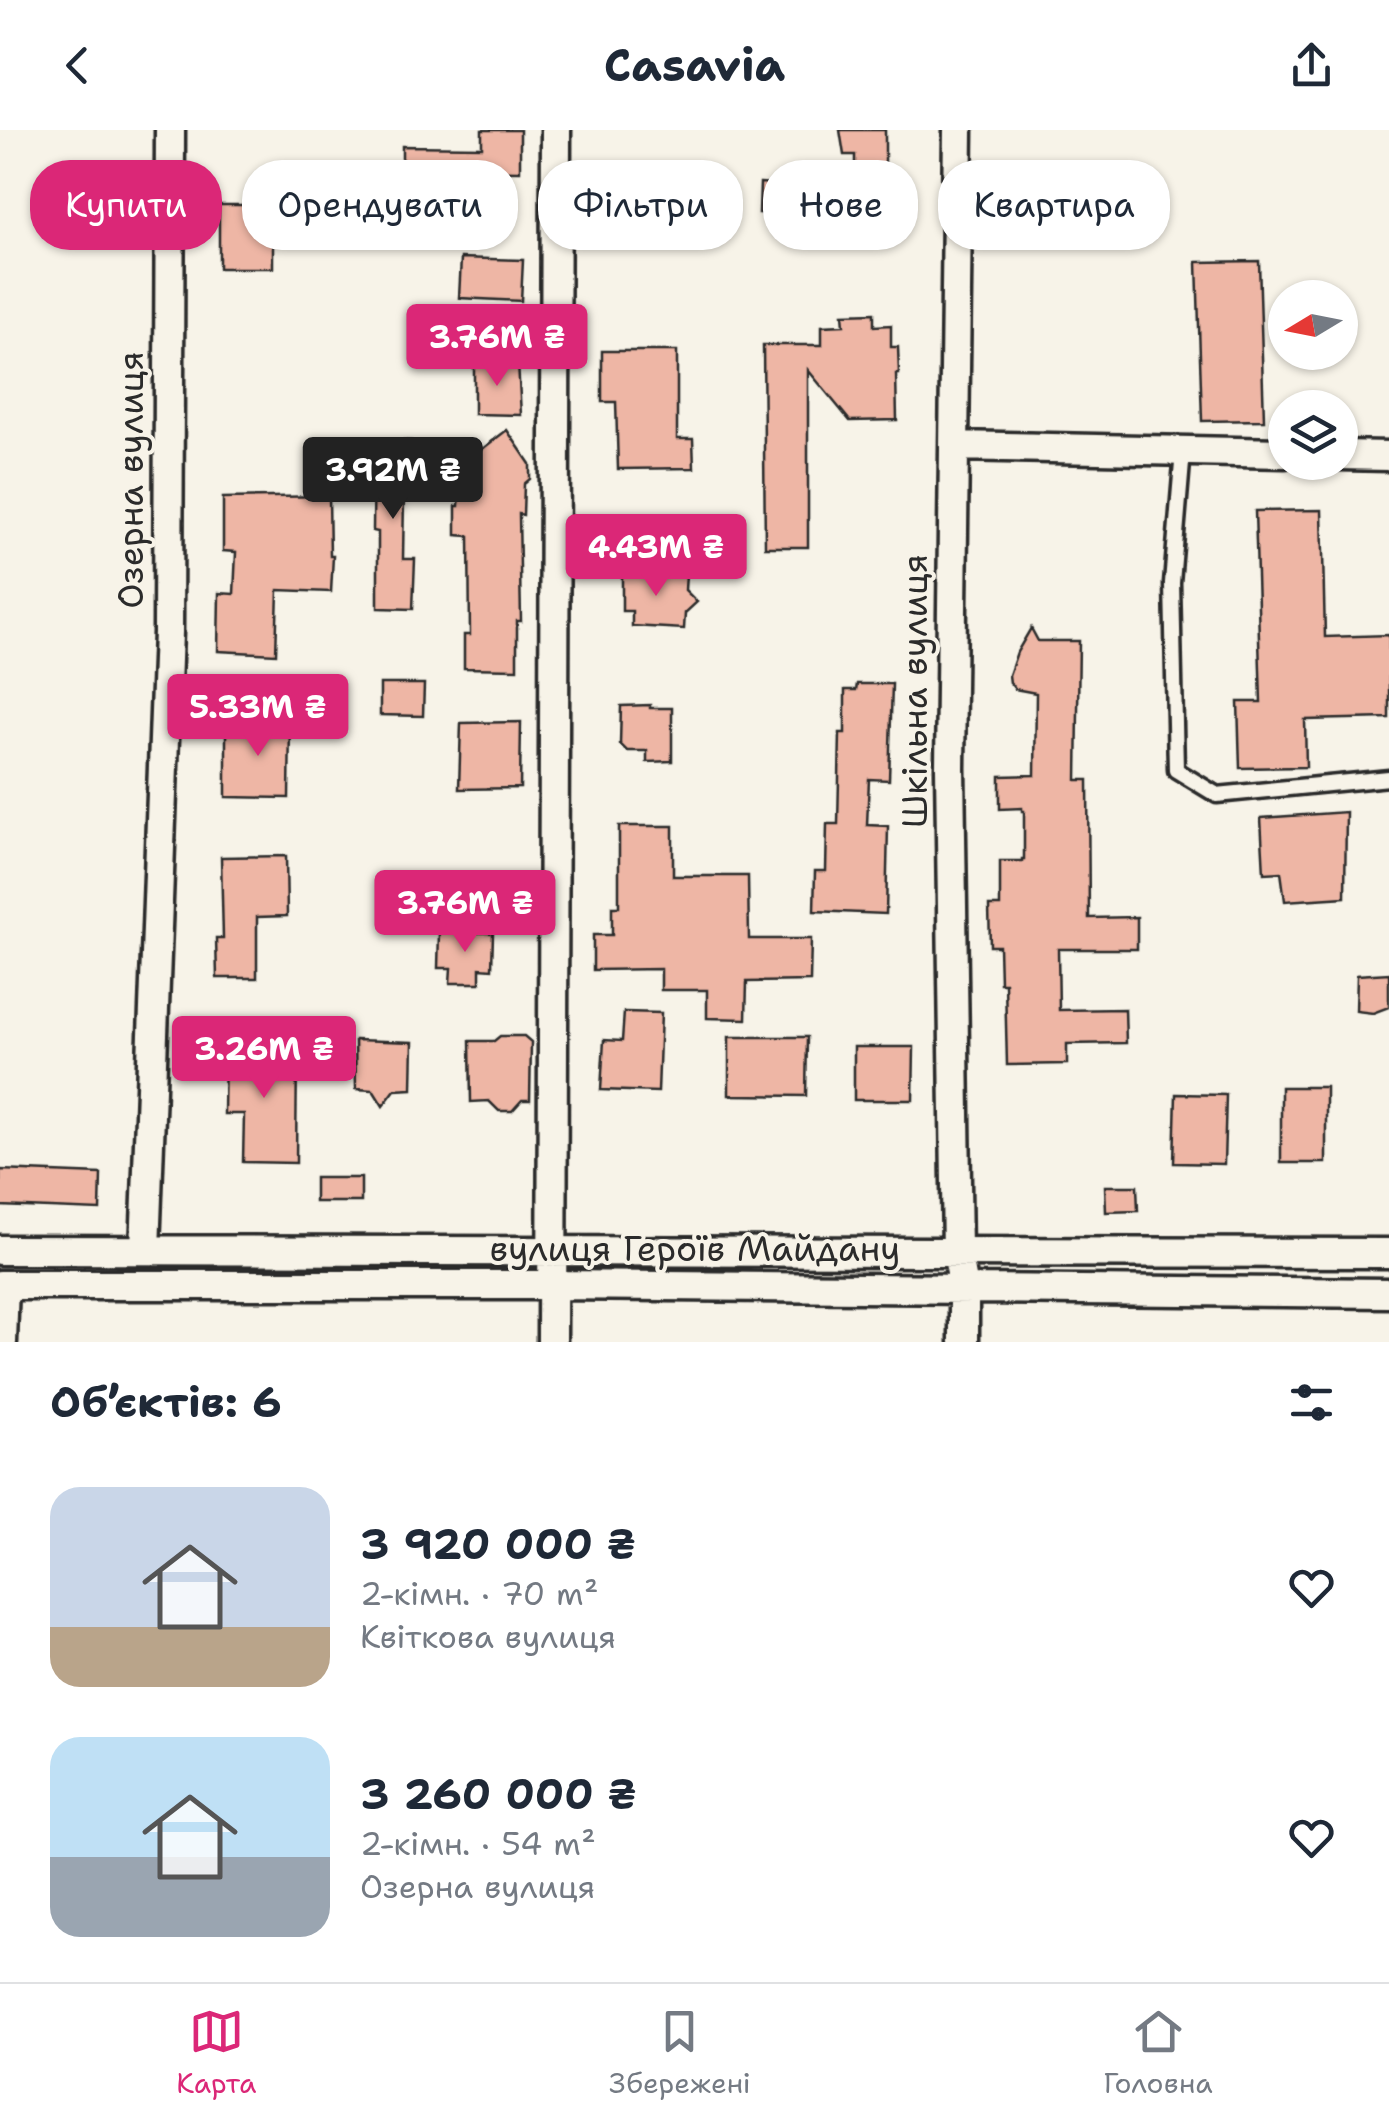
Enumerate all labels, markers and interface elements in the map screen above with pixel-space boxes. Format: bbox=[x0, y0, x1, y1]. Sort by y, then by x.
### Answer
text: Casavia bbox=[604, 35, 785, 95]
icon: back bbox=[50, 38, 105, 93]
icon: share bbox=[1284, 38, 1339, 93]
chip: Купити bbox=[30, 160, 222, 250]
chip: Орендувати bbox=[242, 160, 518, 250]
chip: Фільтри bbox=[538, 160, 743, 250]
chip: Нове bbox=[763, 160, 918, 250]
chip: Квартира bbox=[938, 160, 1170, 250]
north arrow bbox=[1268, 280, 1358, 370]
map controls bbox=[1268, 280, 1358, 480]
pin: 3.76M ₴ bbox=[405, 304, 589, 389]
text: 3.76M ₴ bbox=[428, 315, 566, 358]
street label: Озерна вулиця bbox=[107, 351, 154, 609]
button: layers bbox=[1268, 390, 1358, 480]
pin: 3.92M ₴ bbox=[301, 437, 485, 522]
text: 3.92M ₴ bbox=[325, 448, 461, 491]
pin: 4.43M ₴ bbox=[564, 514, 748, 599]
text: 4.43M ₴ bbox=[588, 525, 724, 568]
street label: Шкільна вулиця bbox=[891, 554, 938, 828]
pin: 5.33M ₴ bbox=[166, 674, 350, 759]
text: 5.33M ₴ bbox=[189, 685, 327, 728]
pin: 3.76M ₴ bbox=[373, 870, 557, 955]
text: 3.76M ₴ bbox=[396, 881, 534, 924]
pin: 3.26M ₴ bbox=[172, 1016, 356, 1101]
text: 3.26M ₴ bbox=[194, 1027, 334, 1070]
street label: вулиця Героїв Майдану bbox=[490, 1225, 901, 1272]
text: Об’єктів: 6 bbox=[50, 1374, 282, 1430]
icon: filters bbox=[1284, 1375, 1339, 1430]
text: 3 920 000 ₴ bbox=[360, 1516, 636, 1572]
icon: home bbox=[130, 1527, 250, 1647]
icon: heart bbox=[1284, 1560, 1339, 1615]
text: 2-кімн. · 70 m² bbox=[360, 1572, 598, 1615]
text: Квіткова вулиця bbox=[360, 1615, 616, 1658]
text: 3 260 000 ₴ bbox=[360, 1766, 637, 1822]
icon: home bbox=[130, 1777, 250, 1897]
icon: heart bbox=[1284, 1810, 1339, 1865]
text: 2-кімн. · 54 m² bbox=[360, 1822, 596, 1865]
text: Озерна вулиця bbox=[360, 1865, 595, 1908]
tab: Карта bbox=[176, 2004, 256, 2102]
tab: Збережені bbox=[609, 2004, 751, 2102]
tab: Головна bbox=[1103, 2004, 1213, 2102]

